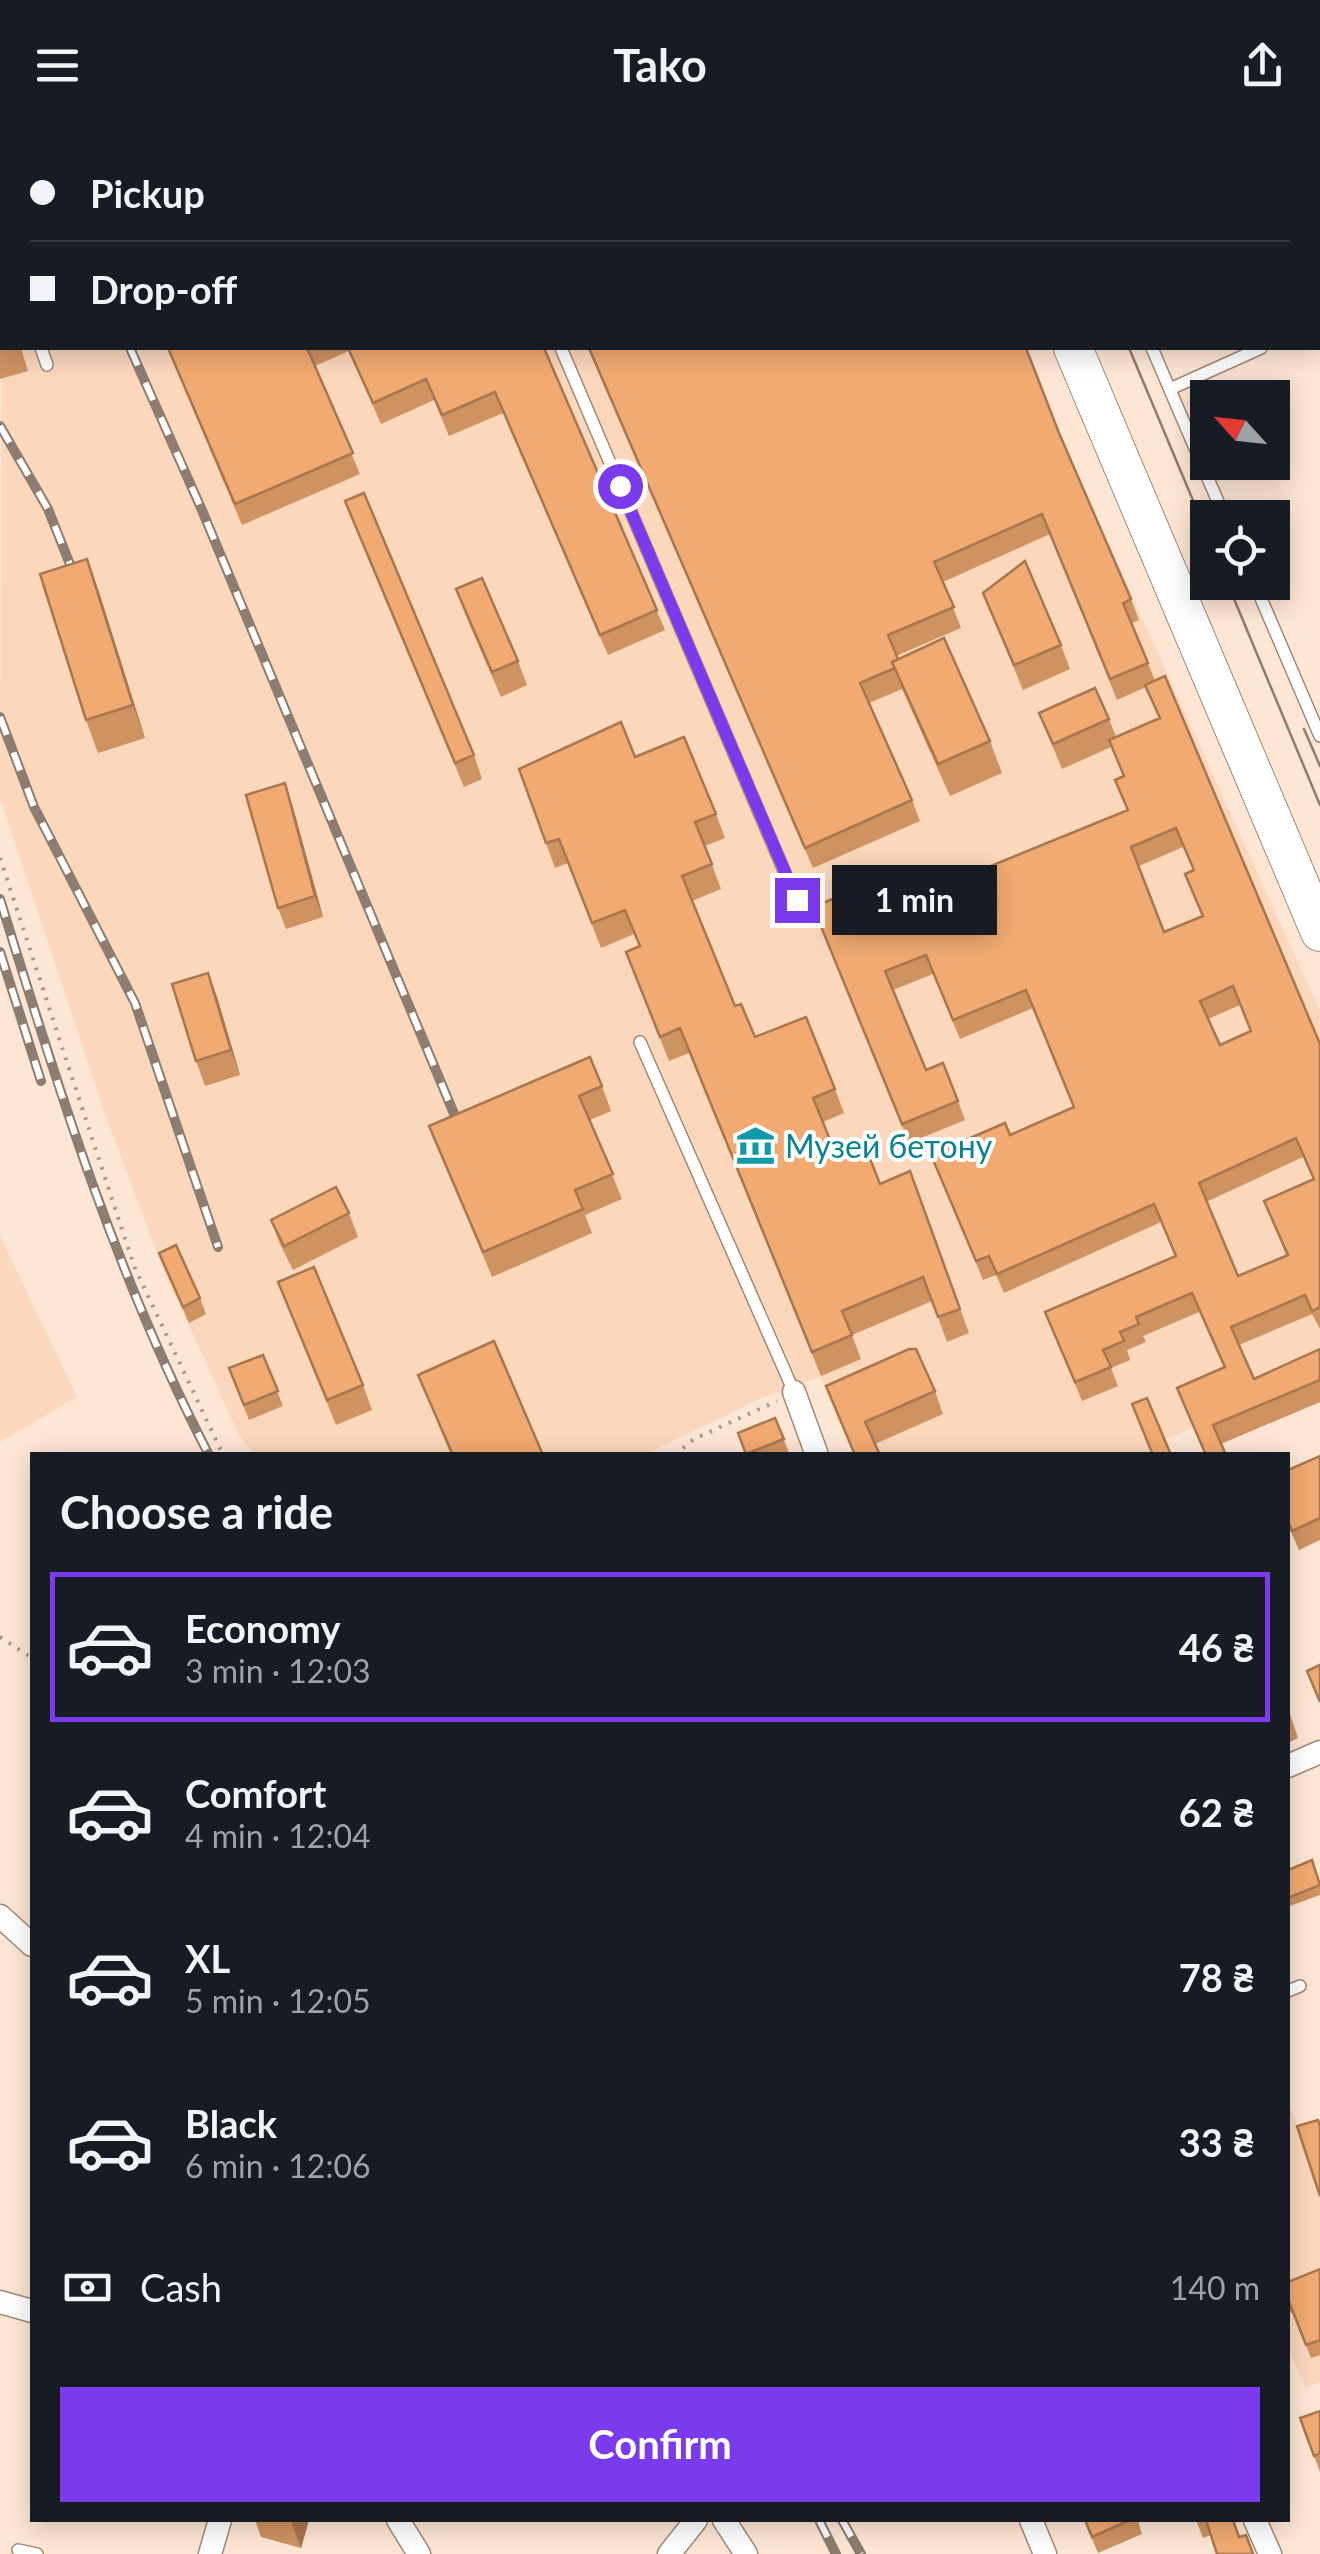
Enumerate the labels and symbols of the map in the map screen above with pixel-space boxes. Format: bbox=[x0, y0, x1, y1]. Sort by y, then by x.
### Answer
north arrow bbox=[1190, 380, 1290, 480]
route start bbox=[598, 464, 643, 509]
callout: 1 min bbox=[832, 865, 997, 935]
route end bbox=[775, 878, 820, 923]
museum icon: Музей бетону bbox=[734, 1124, 776, 1166]
place label: Музей бетону bbox=[785, 1126, 993, 1165]

